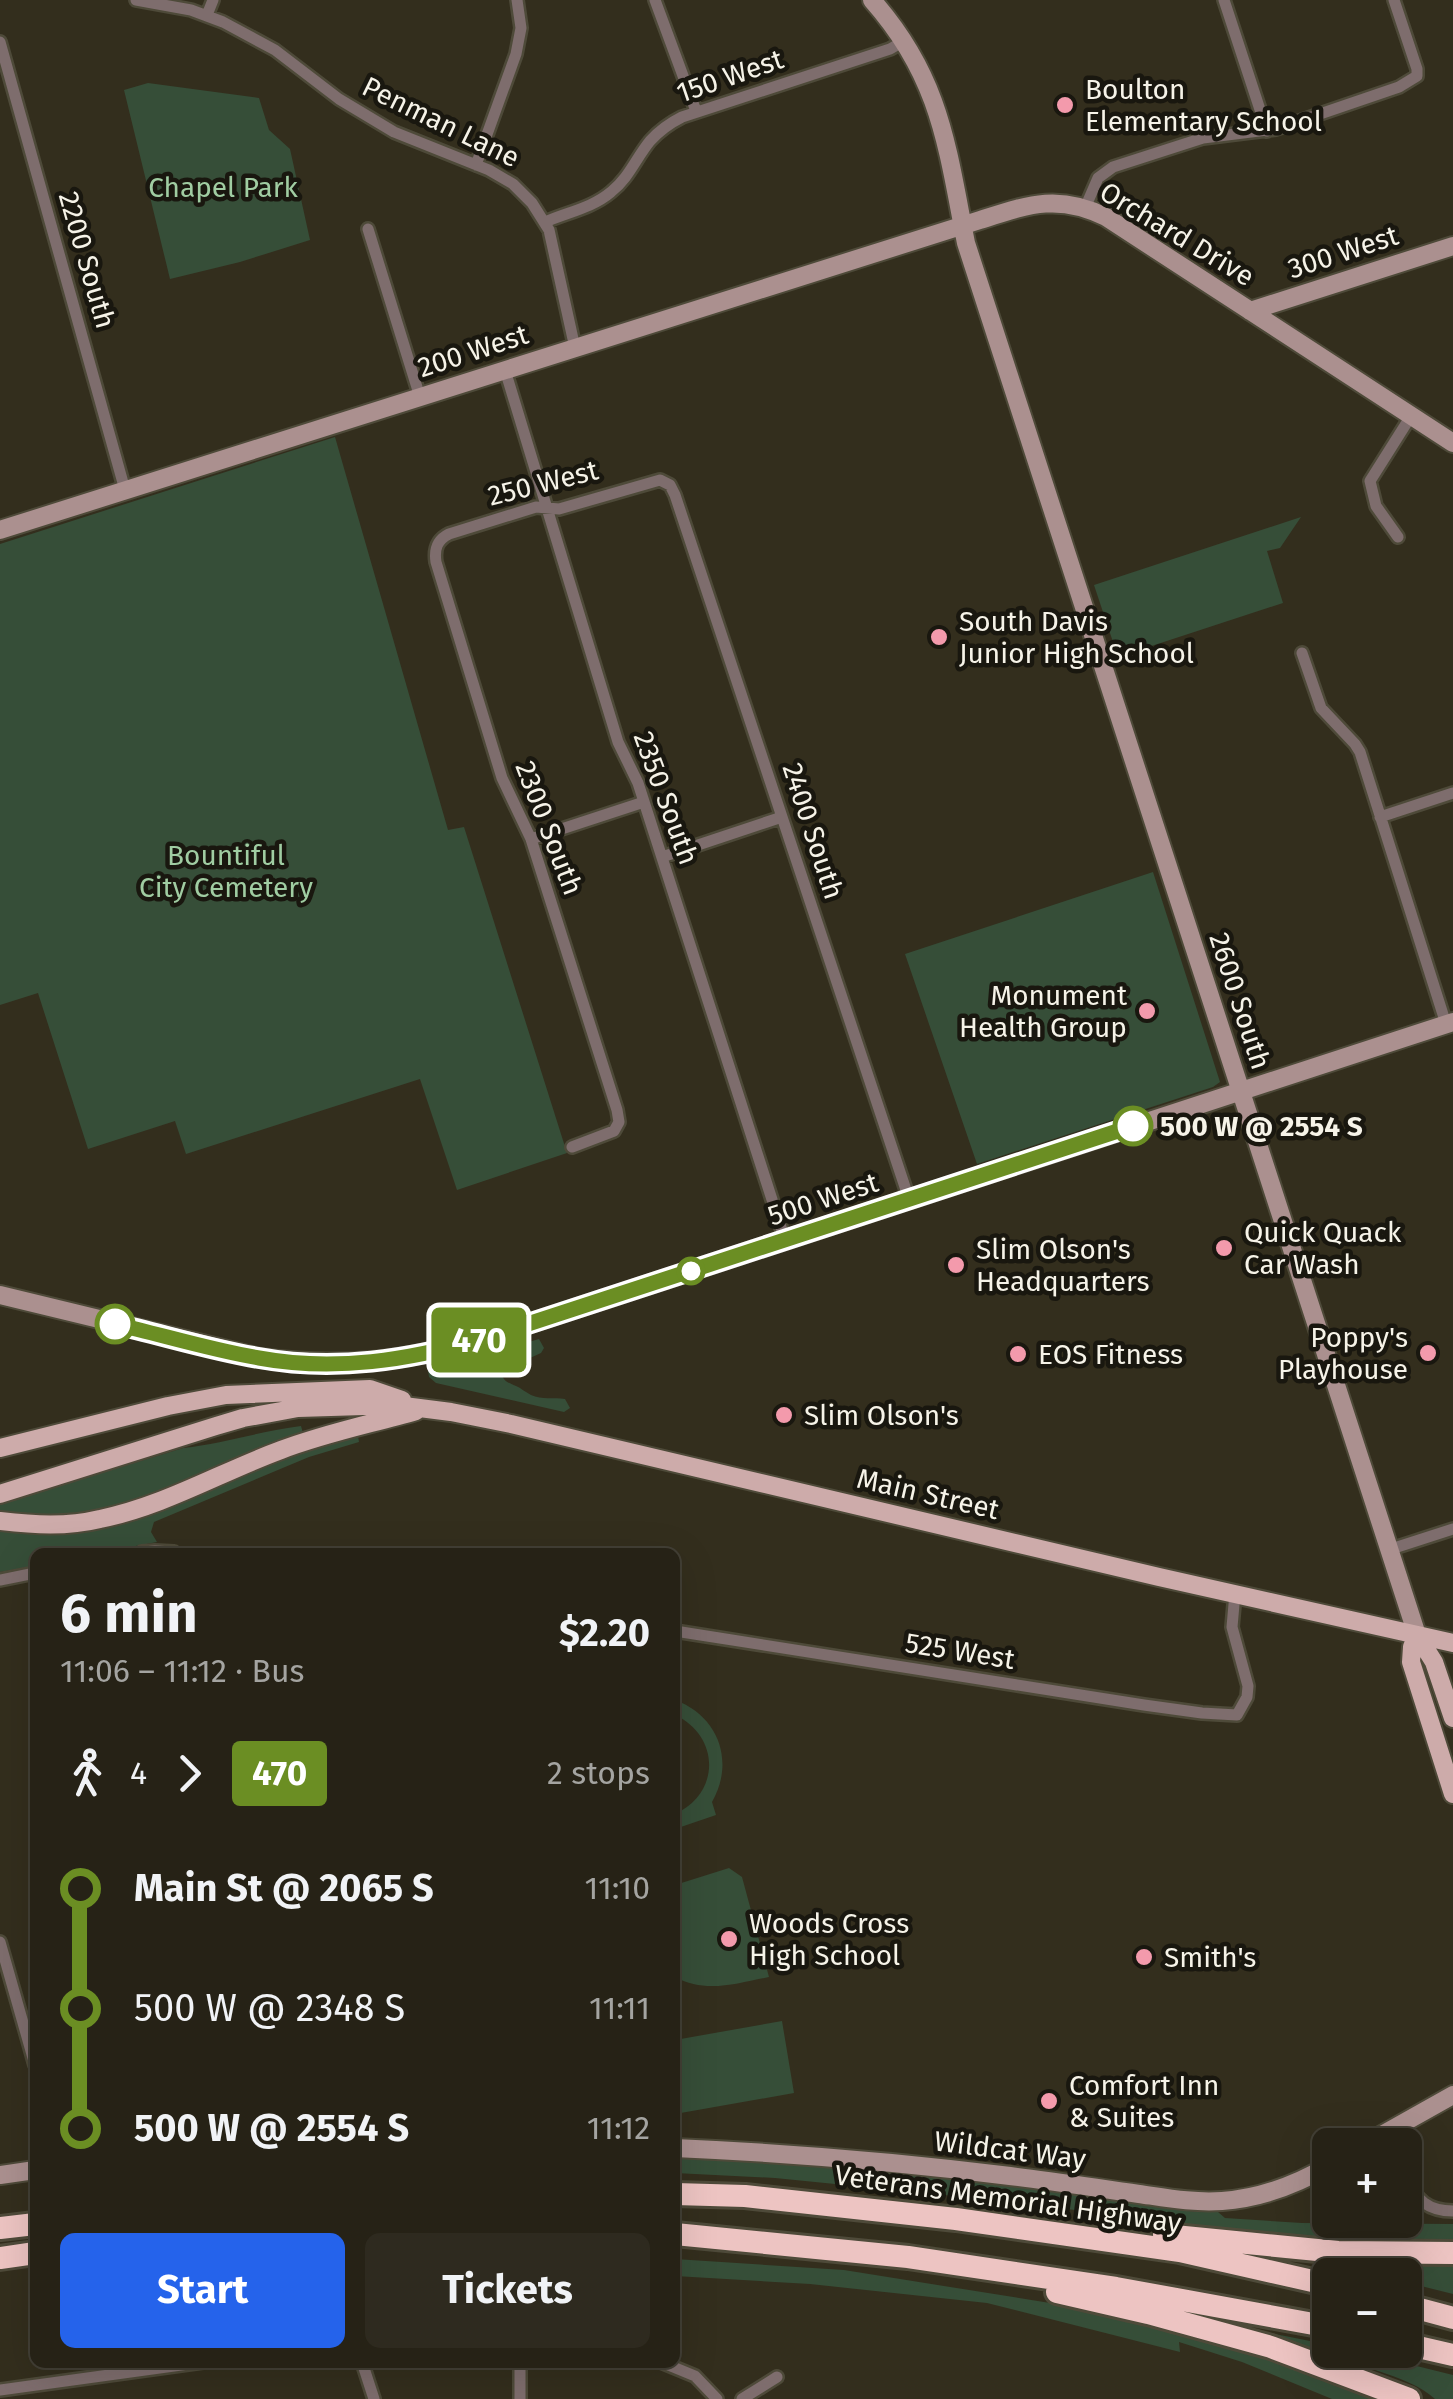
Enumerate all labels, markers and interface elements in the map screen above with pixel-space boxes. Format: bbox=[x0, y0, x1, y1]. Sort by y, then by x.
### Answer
street label: 150 West bbox=[672, 42, 788, 110]
street label: Penman Lane bbox=[357, 70, 525, 174]
place label: Boulton Elementary School bbox=[1085, 73, 1322, 138]
marker: Boulton Elementary School bbox=[1054, 94, 1076, 116]
park label: Chapel Park bbox=[148, 171, 298, 204]
street label: Orchard Drive bbox=[1094, 175, 1260, 293]
street label: 2200 South bbox=[52, 188, 122, 332]
street label: 300 West bbox=[1284, 218, 1403, 285]
street label: 200 West bbox=[414, 317, 533, 384]
street label: 250 West bbox=[485, 453, 602, 513]
place label: South Davis Junior High School bbox=[959, 605, 1194, 670]
marker: South Davis Junior High School bbox=[928, 626, 950, 648]
street label: 2350 South bbox=[627, 727, 705, 869]
street label: 2300 South bbox=[508, 756, 590, 900]
street label: 2400 South bbox=[776, 759, 850, 903]
park label: Bountiful City Cemetery bbox=[139, 839, 313, 904]
street label: 2600 South bbox=[1202, 928, 1278, 1074]
place label: Monument Health Group bbox=[959, 979, 1128, 1044]
marker: Monument Health Group bbox=[1136, 1000, 1158, 1022]
marker: 500 W @ 2554 S bbox=[1114, 1107, 1152, 1145]
place label: 500 W @ 2554 S bbox=[1160, 1110, 1363, 1143]
street label: 500 West bbox=[764, 1165, 883, 1232]
place label: Quick Quack Car Wash bbox=[1244, 1216, 1402, 1281]
place label: Slim Olson's Headquarters bbox=[976, 1233, 1150, 1298]
marker: Quick Quack Car Wash bbox=[1213, 1237, 1235, 1259]
marker: Slim Olson's Headquarters bbox=[945, 1254, 967, 1276]
unlabelled marker bbox=[678, 1258, 704, 1284]
unlabelled marker bbox=[96, 1305, 134, 1343]
line badge: 470 bbox=[422, 1308, 536, 1372]
text: 470 bbox=[451, 1319, 507, 1361]
place label: Poppy's Playhouse bbox=[1278, 1321, 1408, 1386]
place label: EOS Fitness bbox=[1038, 1338, 1183, 1371]
marker: Poppy's Playhouse bbox=[1417, 1342, 1439, 1364]
marker: EOS Fitness bbox=[1007, 1343, 1029, 1365]
place label: Slim Olson's bbox=[804, 1399, 959, 1432]
marker: Slim Olson's bbox=[773, 1404, 795, 1426]
street label: Main Street bbox=[854, 1462, 1003, 1527]
text: 6 min bbox=[60, 1581, 198, 1647]
text: $2.20 bbox=[559, 1610, 650, 1656]
street label: 525 West bbox=[903, 1626, 1018, 1676]
text: 11:06 – 11:12 · Bus bbox=[60, 1652, 304, 1690]
icon: walk bbox=[60, 1746, 115, 1801]
icon: forward bbox=[162, 1746, 217, 1801]
text: 470 bbox=[252, 1752, 307, 1794]
text: 4 bbox=[130, 1754, 147, 1792]
text: 2 stops bbox=[547, 1754, 650, 1792]
text: Main St @ 2065 S bbox=[134, 1865, 434, 1911]
text: 11:10 bbox=[585, 1869, 650, 1907]
place label: Woods Cross High School bbox=[749, 1907, 909, 1972]
marker: Woods Cross High School bbox=[718, 1928, 740, 1950]
place label: Smith's bbox=[1164, 1941, 1256, 1974]
marker: Smith's bbox=[1133, 1946, 1155, 1968]
text: 500 W @ 2348 S bbox=[134, 1985, 405, 2031]
text: 11:11 bbox=[589, 1989, 650, 2027]
place label: Comfort Inn & Suites bbox=[1069, 2069, 1219, 2134]
marker: Comfort Inn & Suites bbox=[1038, 2090, 1060, 2112]
text: 500 W @ 2554 S bbox=[134, 2105, 409, 2151]
text: 11:12 bbox=[587, 2109, 650, 2147]
street label: Wildcat Way bbox=[932, 2124, 1088, 2176]
map controls bbox=[1312, 2128, 1422, 2368]
button: + bbox=[1312, 2128, 1422, 2238]
street label: Veterans Memorial Highway bbox=[832, 2158, 1184, 2240]
button: Start bbox=[60, 2233, 345, 2348]
button: Tickets bbox=[365, 2233, 650, 2348]
button: − bbox=[1312, 2258, 1422, 2368]

